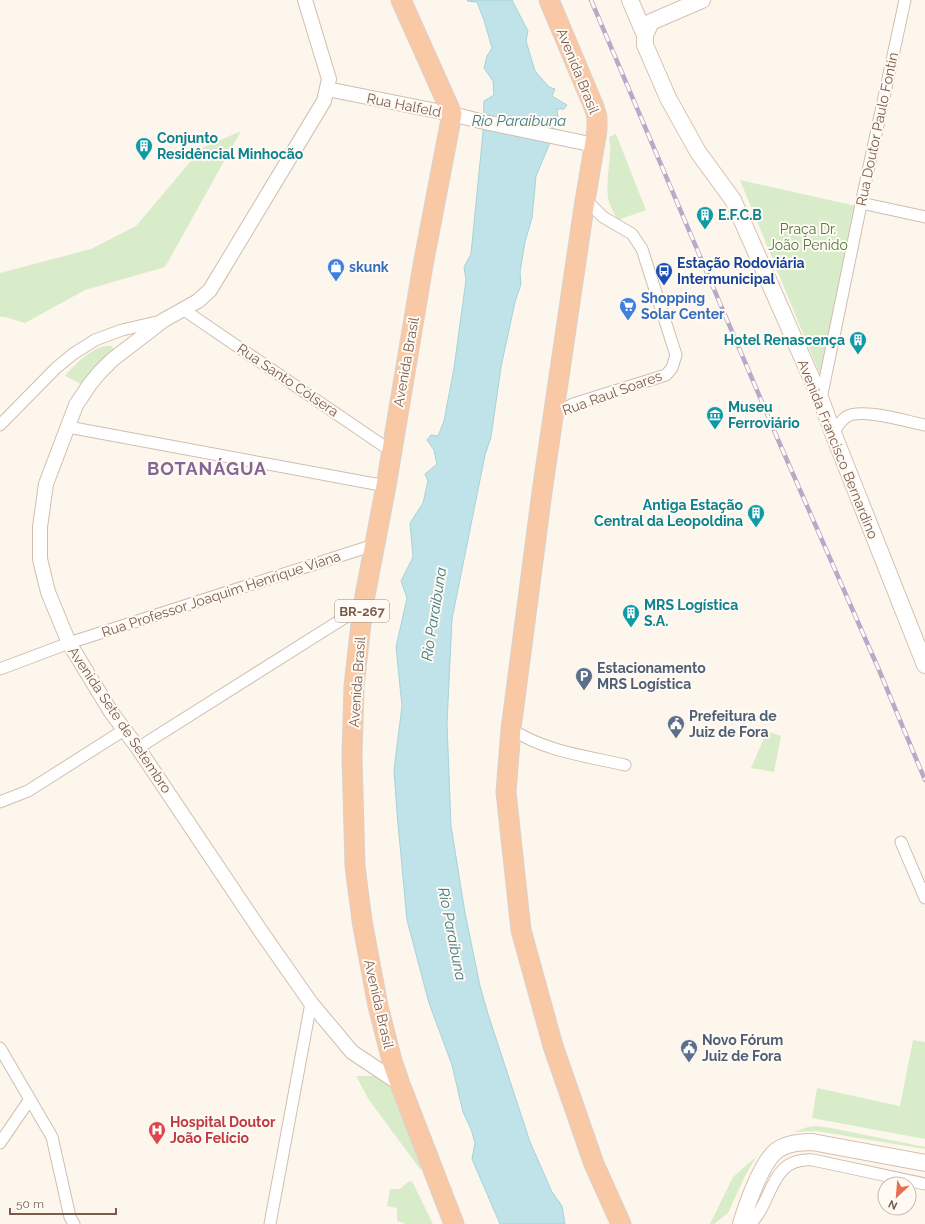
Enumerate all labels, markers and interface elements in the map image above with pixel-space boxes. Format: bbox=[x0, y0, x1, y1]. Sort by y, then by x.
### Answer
street label: Avenida Brasil bbox=[554, 26, 603, 116]
street label: Rua Doutor Paulo Fontin bbox=[853, 51, 901, 207]
street label: Rua Halfeld bbox=[365, 90, 443, 120]
water label: Rio Paraibuna bbox=[472, 112, 566, 130]
place label: Conjunto Residêncial Minhocão bbox=[157, 130, 304, 162]
building icon: Conjunto Residêncial Minhocão bbox=[134, 136, 154, 161]
building icon: E.F.C.B bbox=[695, 205, 715, 230]
place label: E.F.C.B bbox=[718, 207, 762, 223]
park label: Praça Dr. João Penido bbox=[768, 221, 848, 253]
place label: Estação Rodoviária Intermunicipal bbox=[677, 255, 805, 287]
shop icon: skunk bbox=[326, 257, 346, 282]
place label: skunk bbox=[349, 259, 389, 275]
bus stop icon: Estação Rodoviária Intermunicipal bbox=[654, 261, 674, 286]
place label: Shopping Solar Center bbox=[641, 290, 725, 322]
supermarket icon: Shopping Solar Center bbox=[618, 296, 638, 321]
street label: Avenida Brasil bbox=[390, 316, 422, 408]
building icon: Hotel Renascença bbox=[848, 330, 868, 355]
place label: Hotel Renascença bbox=[724, 332, 845, 348]
street label: Rua Santo Cólsera bbox=[234, 340, 342, 420]
street label: Avenida Francisco Bernardino bbox=[795, 357, 881, 541]
street label: Rua Raul Soares bbox=[560, 368, 664, 418]
place label: Museu Ferroviário bbox=[728, 399, 800, 431]
museum icon: Museu Ferroviário bbox=[705, 405, 725, 430]
district label: BOTANÁGUA bbox=[147, 458, 267, 479]
place label: Antiga Estação Central da Leopoldina bbox=[594, 497, 744, 529]
building icon: Antiga Estação Central da Leopoldina bbox=[746, 503, 766, 528]
street label: Rua Professor Joaquim Henrique Viana bbox=[100, 548, 342, 640]
water label: Rio Paraibuna bbox=[418, 566, 450, 662]
place label: MRS Logística S.A. bbox=[644, 597, 738, 629]
road number: BR-267 bbox=[335, 600, 389, 622]
building icon: MRS Logística S.A. bbox=[621, 603, 641, 628]
street label: Avenida Brasil bbox=[346, 636, 368, 728]
street label: Avenida Sete de Setembro bbox=[65, 644, 175, 796]
place label: Estacionamento MRS Logística bbox=[597, 660, 706, 692]
parking icon: Estacionamento MRS Logística bbox=[574, 666, 594, 691]
place label: Prefeitura de Juiz de Fora bbox=[689, 708, 777, 740]
public building icon: Prefeitura de Juiz de Fora bbox=[666, 714, 686, 739]
water label: Rio Paraibuna bbox=[434, 886, 470, 982]
street label: Avenida Brasil bbox=[361, 958, 397, 1050]
place label: Novo Fórum Juiz de Fora bbox=[702, 1032, 783, 1064]
public building icon: Novo Fórum Juiz de Fora bbox=[679, 1038, 699, 1063]
place label: Hospital Doutor João Felício bbox=[170, 1114, 276, 1146]
hospital icon: Hospital Doutor João Felício bbox=[147, 1120, 167, 1145]
north arrow bbox=[877, 1176, 917, 1216]
scale bar bbox=[10, 1190, 116, 1216]
text: 50 m bbox=[16, 1197, 44, 1211]
text: N bbox=[886, 1197, 899, 1212]

